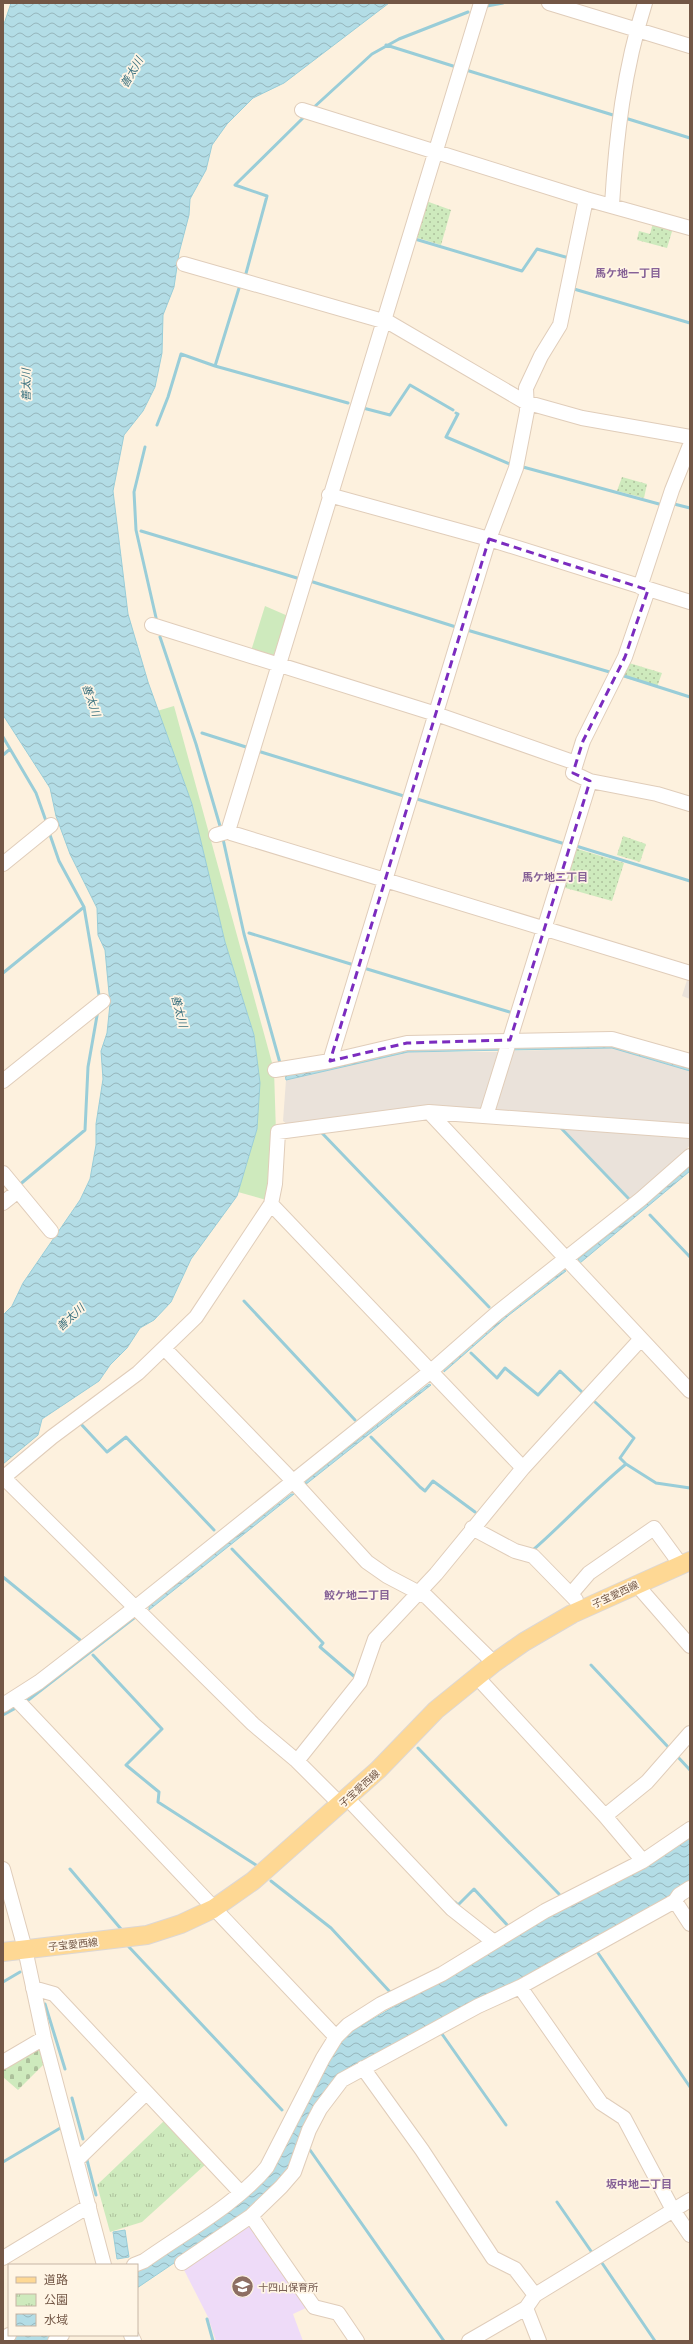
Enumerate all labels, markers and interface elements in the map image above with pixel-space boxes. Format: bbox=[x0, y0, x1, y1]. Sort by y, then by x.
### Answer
water label: 善太川 bbox=[117, 54, 145, 90]
district label: 馬ケ地一丁目 bbox=[595, 266, 661, 279]
water label: 善太川 bbox=[19, 368, 32, 402]
water label: 善太川 bbox=[80, 682, 104, 719]
district label: 馬ケ地二丁目 bbox=[522, 870, 588, 883]
water label: 善太川 bbox=[169, 993, 191, 1030]
water label: 善太川 bbox=[53, 1300, 87, 1333]
street label: 子宝愛西線 bbox=[590, 1578, 640, 1610]
district label: 鮫ケ地二丁目 bbox=[324, 1588, 390, 1601]
street label: 子宝愛西線 bbox=[336, 1767, 382, 1809]
street label: 子宝愛西線 bbox=[48, 1935, 98, 1953]
district label: 坂中地二丁目 bbox=[606, 2177, 672, 2190]
legend bbox=[8, 2264, 138, 2336]
text: 道路 bbox=[44, 2272, 68, 2286]
school or university icon: 十四山保育所 bbox=[230, 2274, 256, 2300]
place label: 十四山保育所 bbox=[258, 2281, 318, 2293]
text: 公園 bbox=[44, 2292, 68, 2306]
text: 水域 bbox=[44, 2312, 68, 2326]

